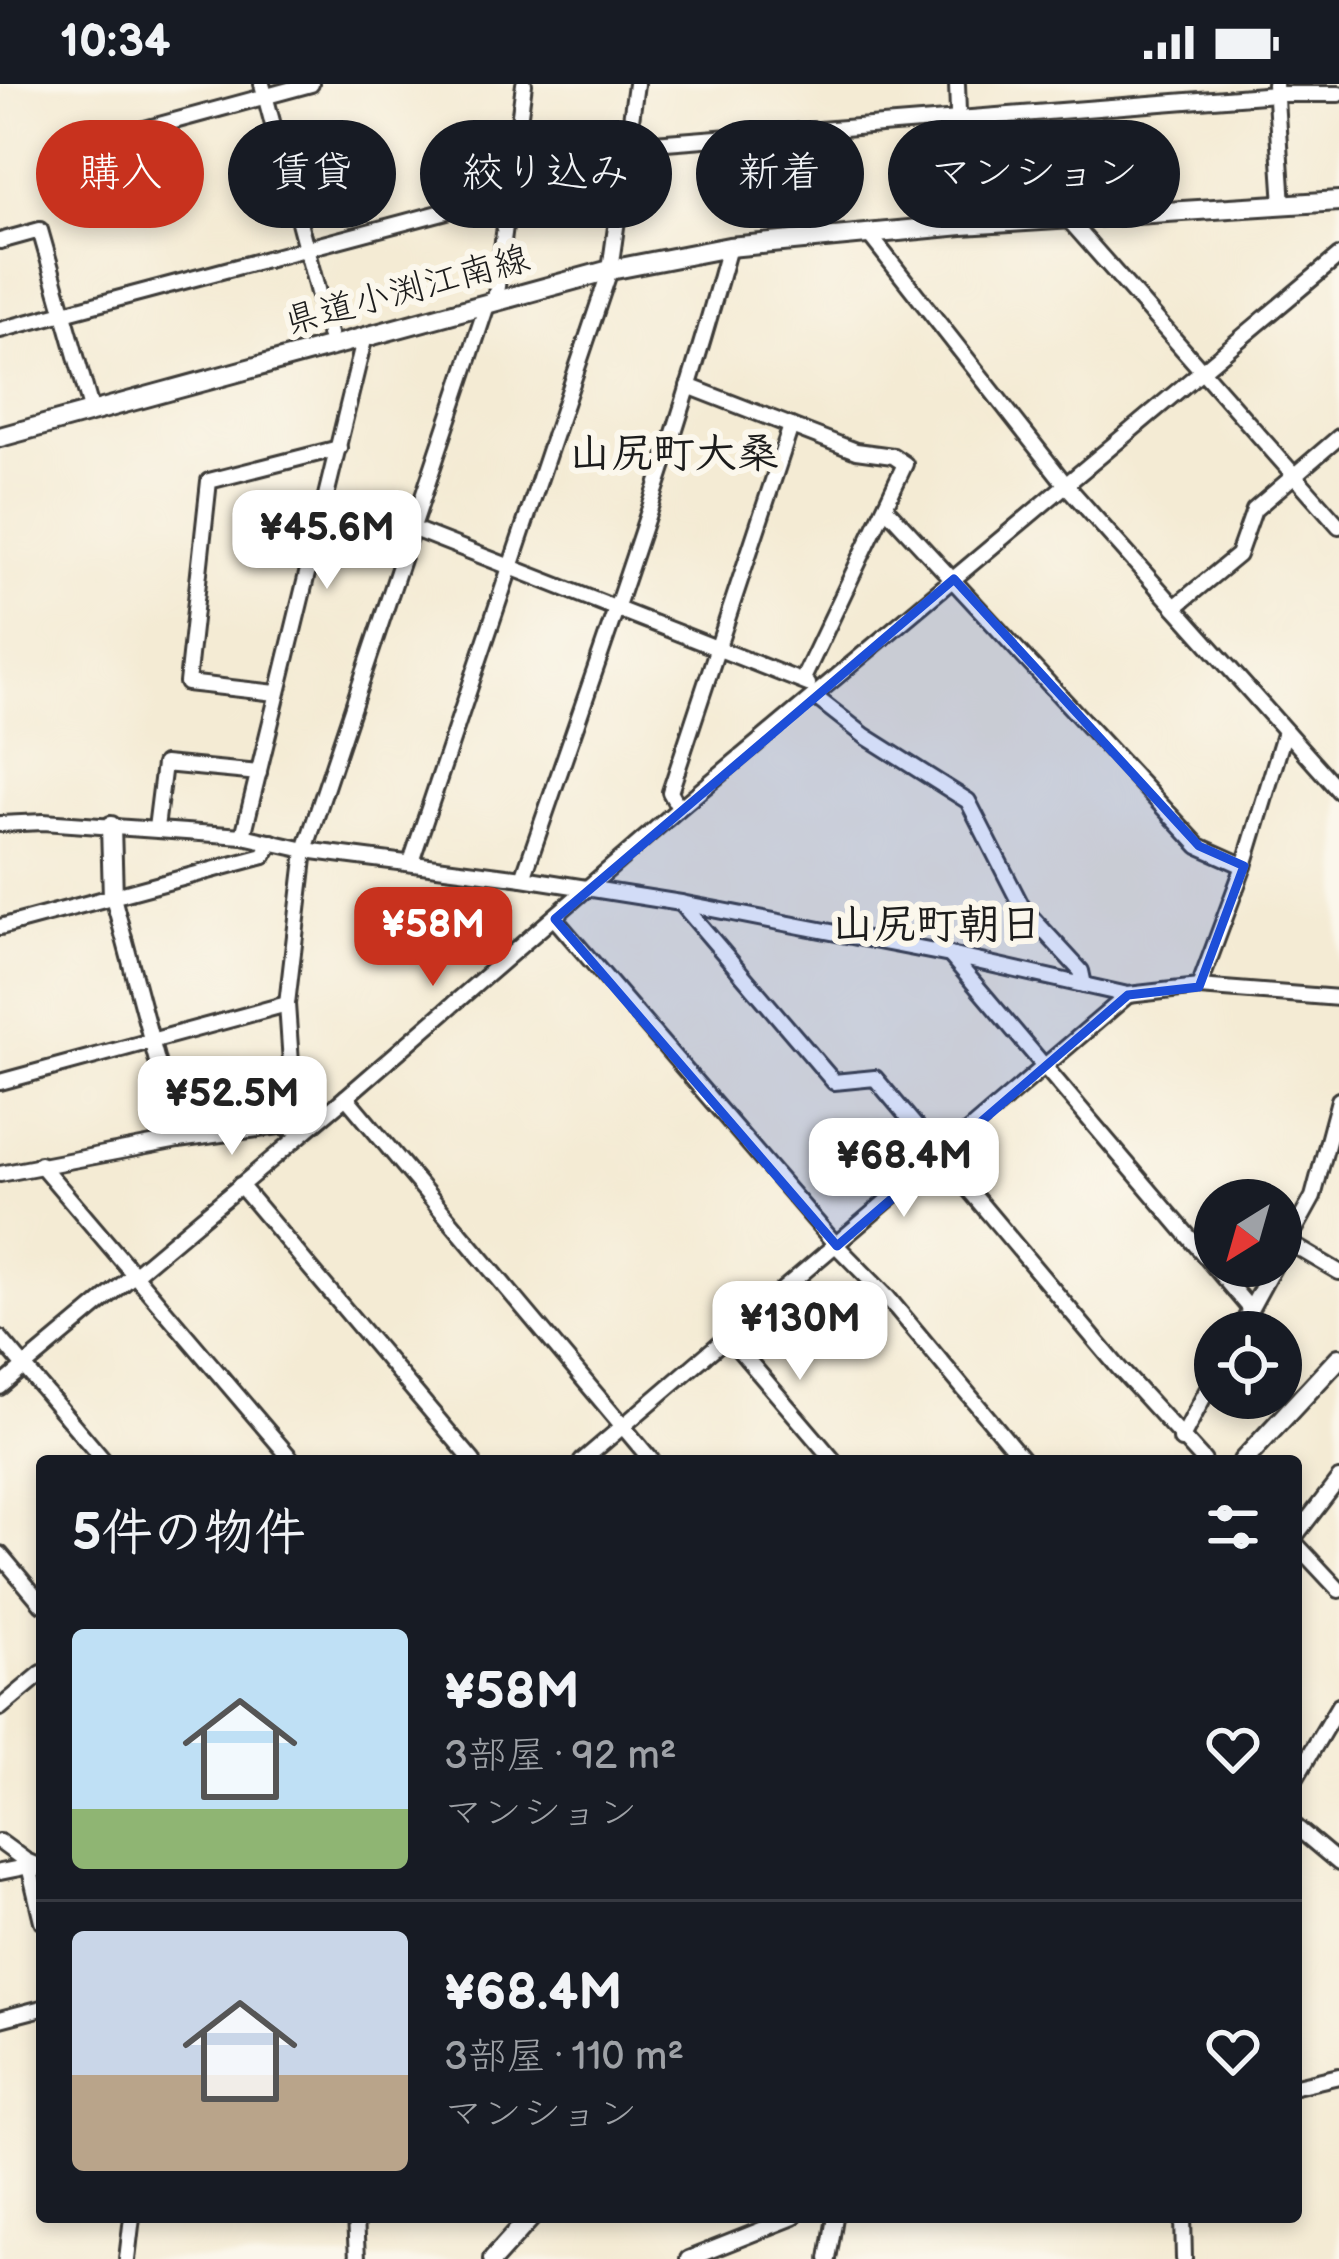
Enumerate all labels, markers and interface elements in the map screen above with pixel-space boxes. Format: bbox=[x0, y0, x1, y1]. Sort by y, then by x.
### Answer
text: 10:34 bbox=[60, 15, 171, 70]
chip: 購入 bbox=[36, 120, 204, 228]
chip: 賃貸 bbox=[228, 120, 396, 228]
chip: 絞り込み bbox=[420, 120, 672, 228]
chip: 新着 bbox=[696, 120, 864, 228]
chip: マンション bbox=[888, 120, 1180, 228]
street label: 県道小渕江南線 bbox=[280, 238, 534, 344]
district label: 山尻町大桑 bbox=[569, 429, 779, 480]
pin: ¥45.6M bbox=[229, 490, 425, 592]
text: ¥45.6M bbox=[259, 505, 395, 552]
pin: ¥58M bbox=[362, 887, 504, 989]
district label: 山尻町朝日 bbox=[832, 900, 1042, 951]
text: ¥58M bbox=[381, 902, 485, 949]
pin: ¥52.5M bbox=[134, 1056, 330, 1158]
text: ¥52.5M bbox=[165, 1071, 299, 1118]
pin: ¥68.4M bbox=[806, 1118, 1002, 1220]
text: ¥68.4M bbox=[836, 1133, 972, 1180]
north arrow bbox=[1194, 1179, 1302, 1287]
map controls bbox=[1194, 1179, 1302, 1419]
pin: ¥130M bbox=[716, 1281, 884, 1383]
text: ¥130M bbox=[739, 1296, 861, 1343]
button: locate bbox=[1194, 1311, 1302, 1419]
icon: filters bbox=[1200, 1494, 1266, 1560]
text: 5件の物件 bbox=[72, 1503, 305, 1564]
text: ¥58M bbox=[444, 1662, 579, 1723]
icon: home bbox=[168, 1677, 312, 1821]
icon: heart bbox=[1200, 1716, 1266, 1782]
text: 3部屋 · 92 m² bbox=[444, 1733, 677, 1780]
text: マンション bbox=[444, 1790, 637, 1837]
text: ¥68.4M bbox=[444, 1963, 622, 2024]
icon: home bbox=[168, 1979, 312, 2123]
icon: heart bbox=[1200, 2018, 1266, 2084]
text: 3部屋 · 110 m² bbox=[444, 2034, 684, 2081]
text: マンション bbox=[444, 2091, 637, 2138]

